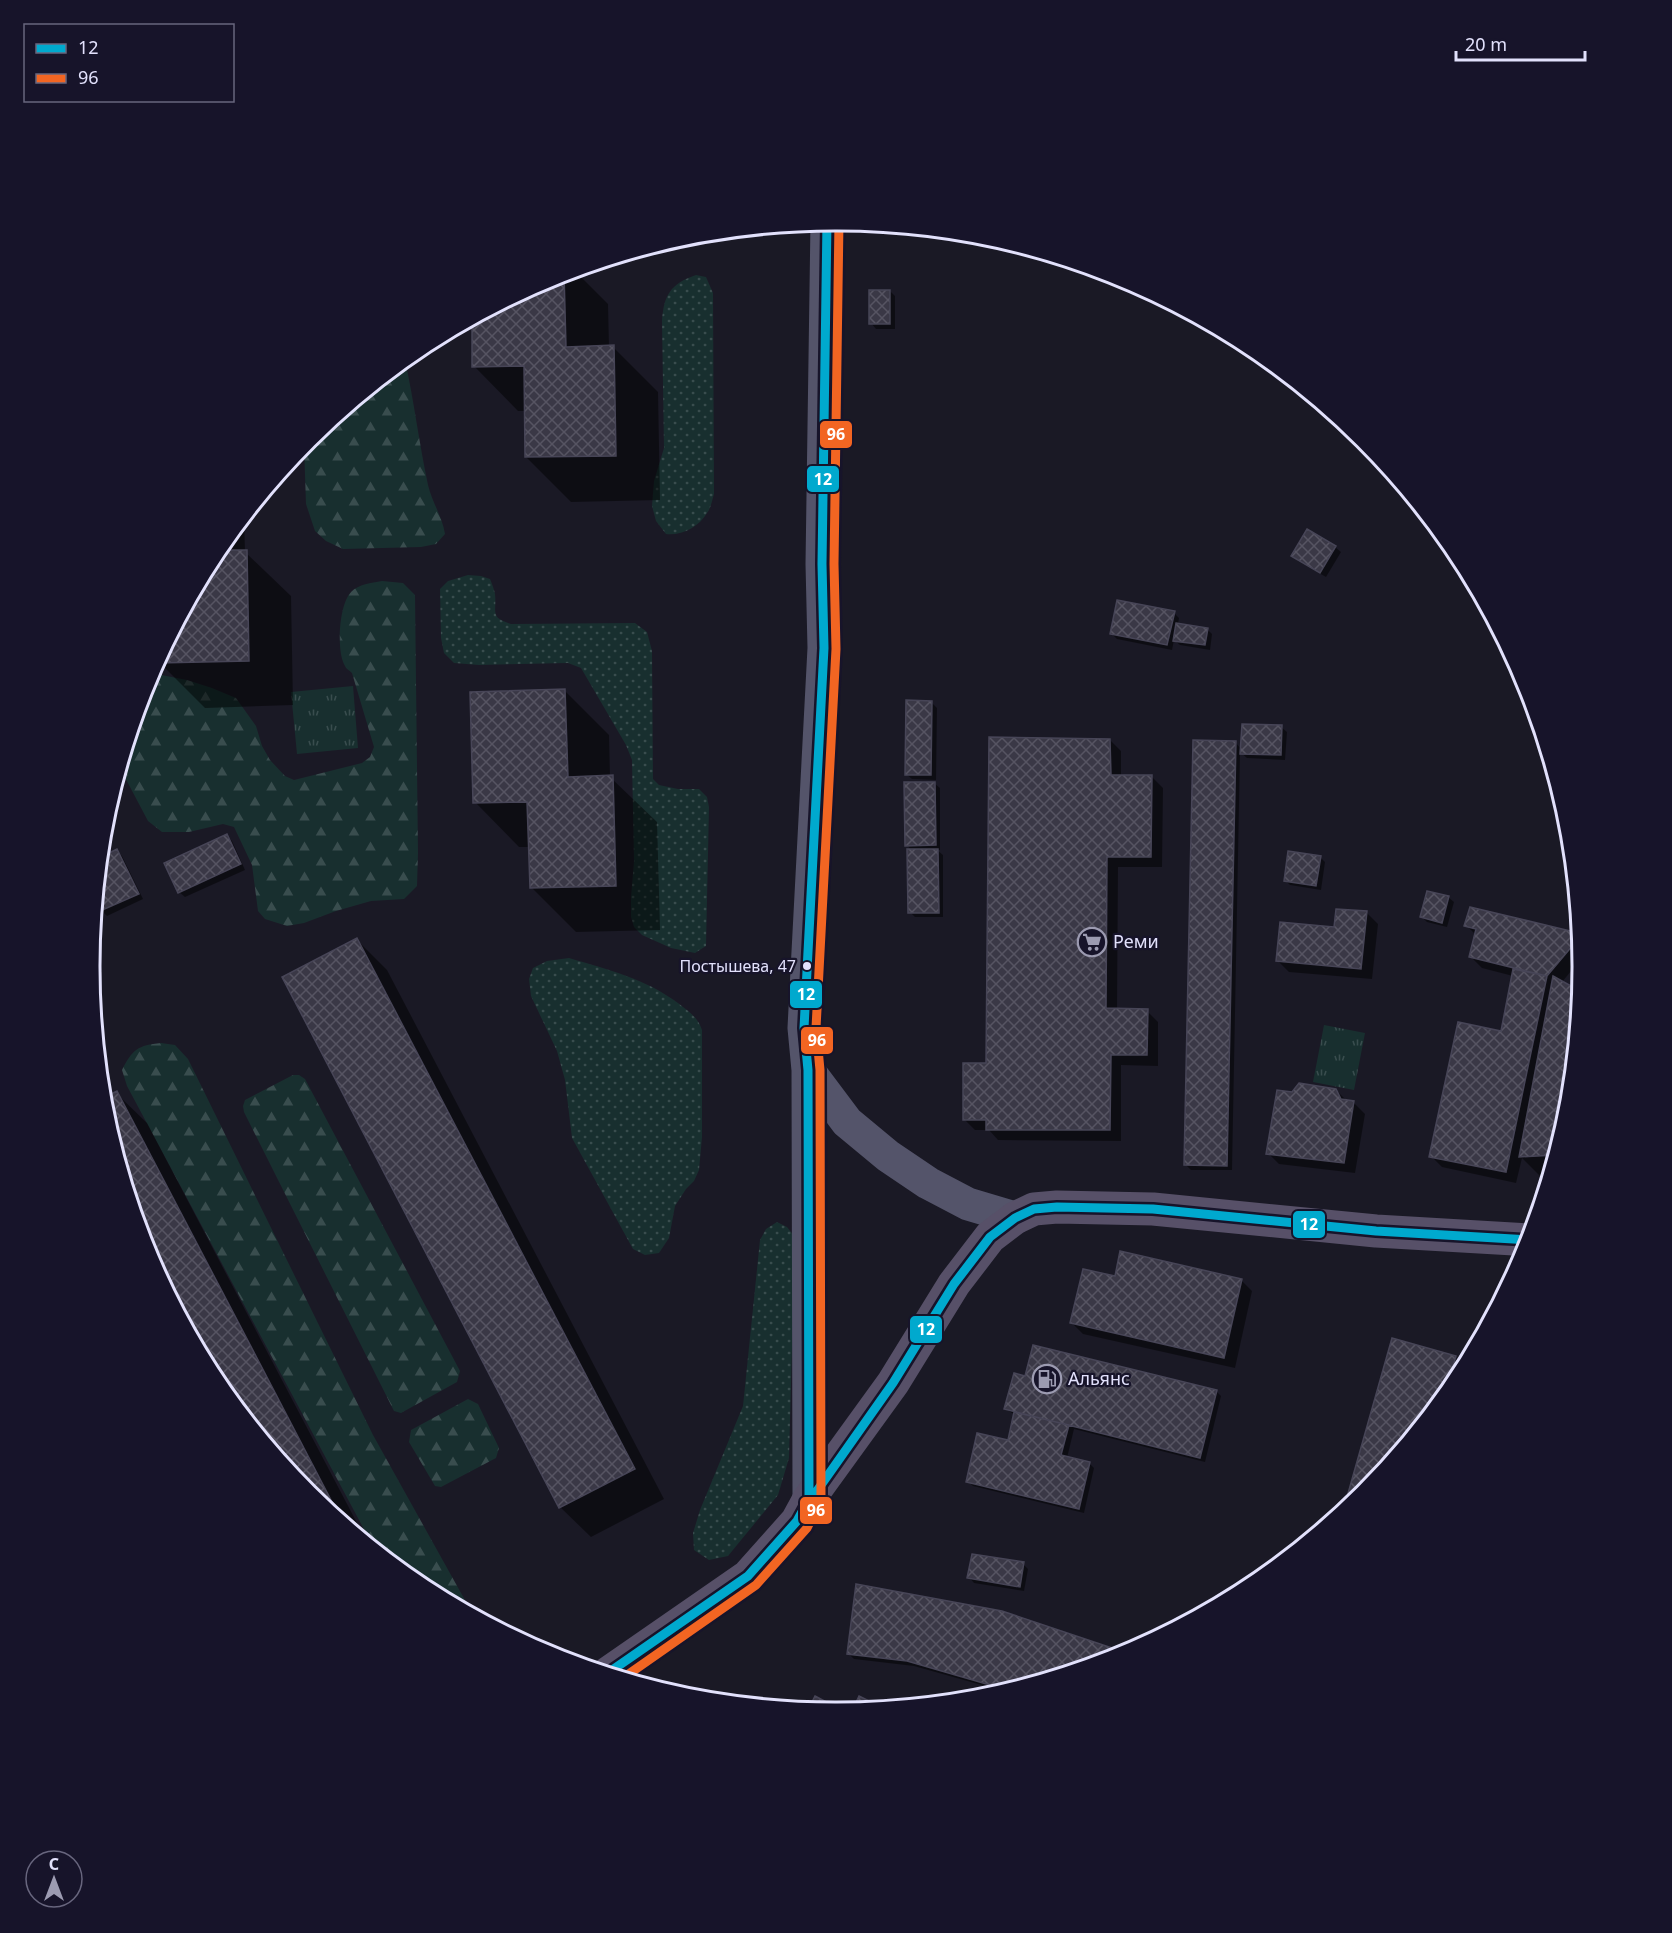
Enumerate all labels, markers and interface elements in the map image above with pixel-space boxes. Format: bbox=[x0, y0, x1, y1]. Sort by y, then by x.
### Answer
legend bbox=[24, 24, 234, 102]
scale bar bbox=[1456, 24, 1585, 62]
text: 20 m bbox=[1465, 32, 1507, 56]
text: 12 bbox=[78, 35, 99, 59]
text: 96 bbox=[78, 65, 99, 89]
line badge: 96 bbox=[819, 420, 853, 449]
text: 96 bbox=[827, 423, 845, 445]
line badge: 12 bbox=[806, 465, 840, 493]
text: 12 bbox=[814, 468, 832, 490]
supermarket icon: Реми bbox=[1076, 926, 1108, 958]
place label: Реми bbox=[1113, 929, 1159, 953]
place label: Постышева, 47 bbox=[680, 955, 796, 977]
marker: Постышева, 47 bbox=[801, 960, 813, 972]
line badge: 12 bbox=[789, 980, 823, 1009]
text: 12 bbox=[797, 983, 815, 1005]
line badge: 96 bbox=[800, 1026, 834, 1055]
text: 96 bbox=[808, 1029, 826, 1051]
line badge: 12 bbox=[1292, 1210, 1326, 1239]
text: 12 bbox=[1300, 1213, 1318, 1235]
line badge: 12 bbox=[909, 1315, 943, 1344]
text: 12 bbox=[917, 1318, 935, 1340]
fuel station icon: Альянс bbox=[1031, 1363, 1063, 1395]
place label: Альянс bbox=[1068, 1366, 1130, 1390]
line badge: 96 bbox=[799, 1496, 833, 1525]
text: 96 bbox=[807, 1499, 825, 1521]
north arrow bbox=[24, 1849, 84, 1909]
text: С bbox=[49, 1853, 59, 1875]

